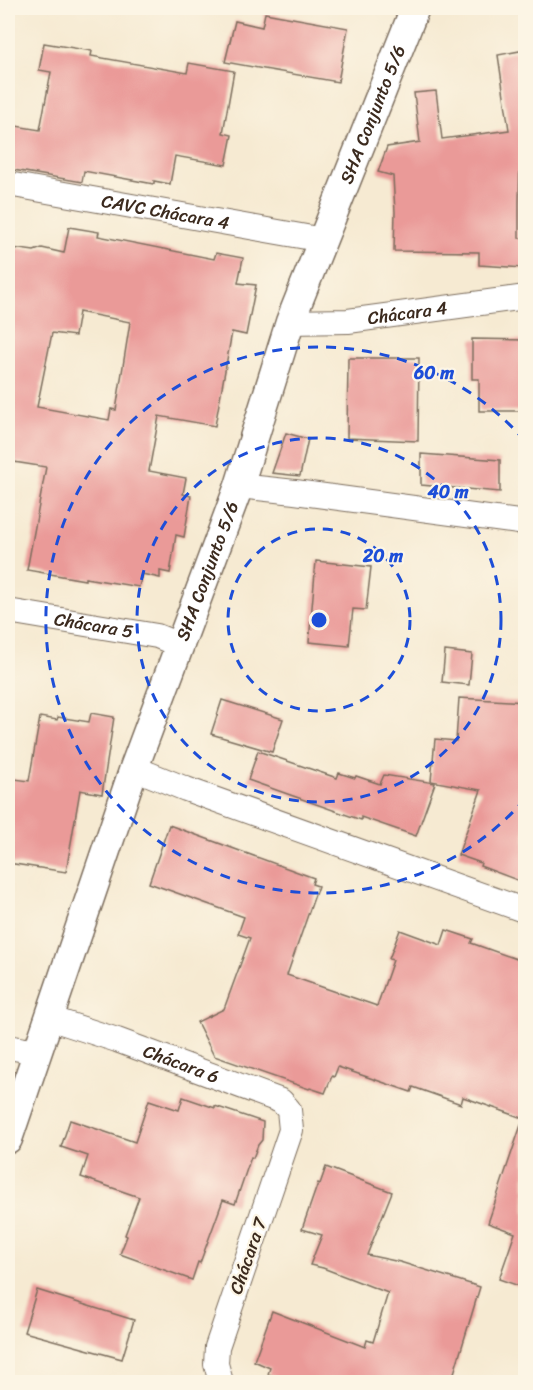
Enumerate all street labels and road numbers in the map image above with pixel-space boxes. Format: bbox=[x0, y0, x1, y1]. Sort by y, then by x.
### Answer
street label: SHA Conjunto 5/6 bbox=[331, 40, 415, 189]
street label: CAVC Chácara 4 bbox=[99, 185, 232, 239]
street label: Chácara 4 bbox=[366, 292, 449, 334]
street label: SHA Conjunto 5/6 bbox=[167, 496, 248, 646]
street label: Chácara 5 bbox=[52, 603, 136, 648]
street label: Chácara 6 bbox=[139, 1035, 224, 1093]
street label: Chácara 7 bbox=[220, 1212, 277, 1299]

